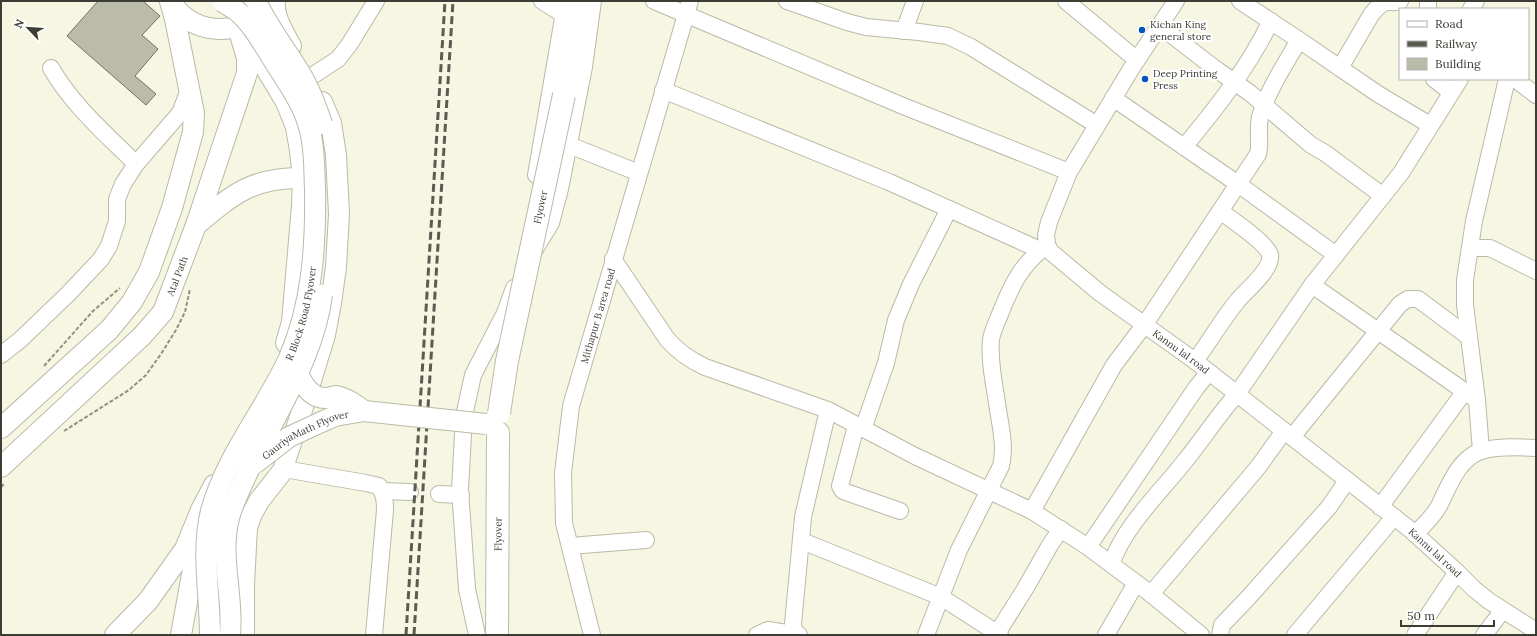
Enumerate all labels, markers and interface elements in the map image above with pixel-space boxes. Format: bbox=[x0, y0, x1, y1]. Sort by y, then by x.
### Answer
north arrow bbox=[8, 8, 48, 48]
legend bbox=[1399, 8, 1529, 80]
text: Road bbox=[1435, 16, 1463, 31]
text: N bbox=[11, 17, 27, 31]
place label: Kichan King general store bbox=[1150, 18, 1212, 43]
marker: Kichan King general store bbox=[1137, 25, 1147, 35]
text: Railway bbox=[1435, 36, 1478, 51]
text: Building bbox=[1435, 56, 1481, 71]
place label: Deep Printing Press bbox=[1153, 67, 1218, 92]
marker: Deep Printing Press bbox=[1140, 74, 1150, 84]
street label: Flyover bbox=[531, 189, 551, 225]
street label: Atal Path bbox=[163, 254, 191, 299]
street label: R Block Road Flyover bbox=[283, 265, 319, 363]
street label: Mithapur B area road bbox=[578, 267, 618, 365]
street label: Kannu lal road bbox=[1150, 327, 1212, 377]
street label: GauriyaMath Flyover bbox=[259, 408, 350, 463]
street label: Flyover bbox=[491, 516, 505, 551]
street label: Kannu lal road bbox=[1406, 525, 1464, 580]
scale bar bbox=[1401, 602, 1494, 628]
text: 50 m bbox=[1407, 608, 1435, 623]

